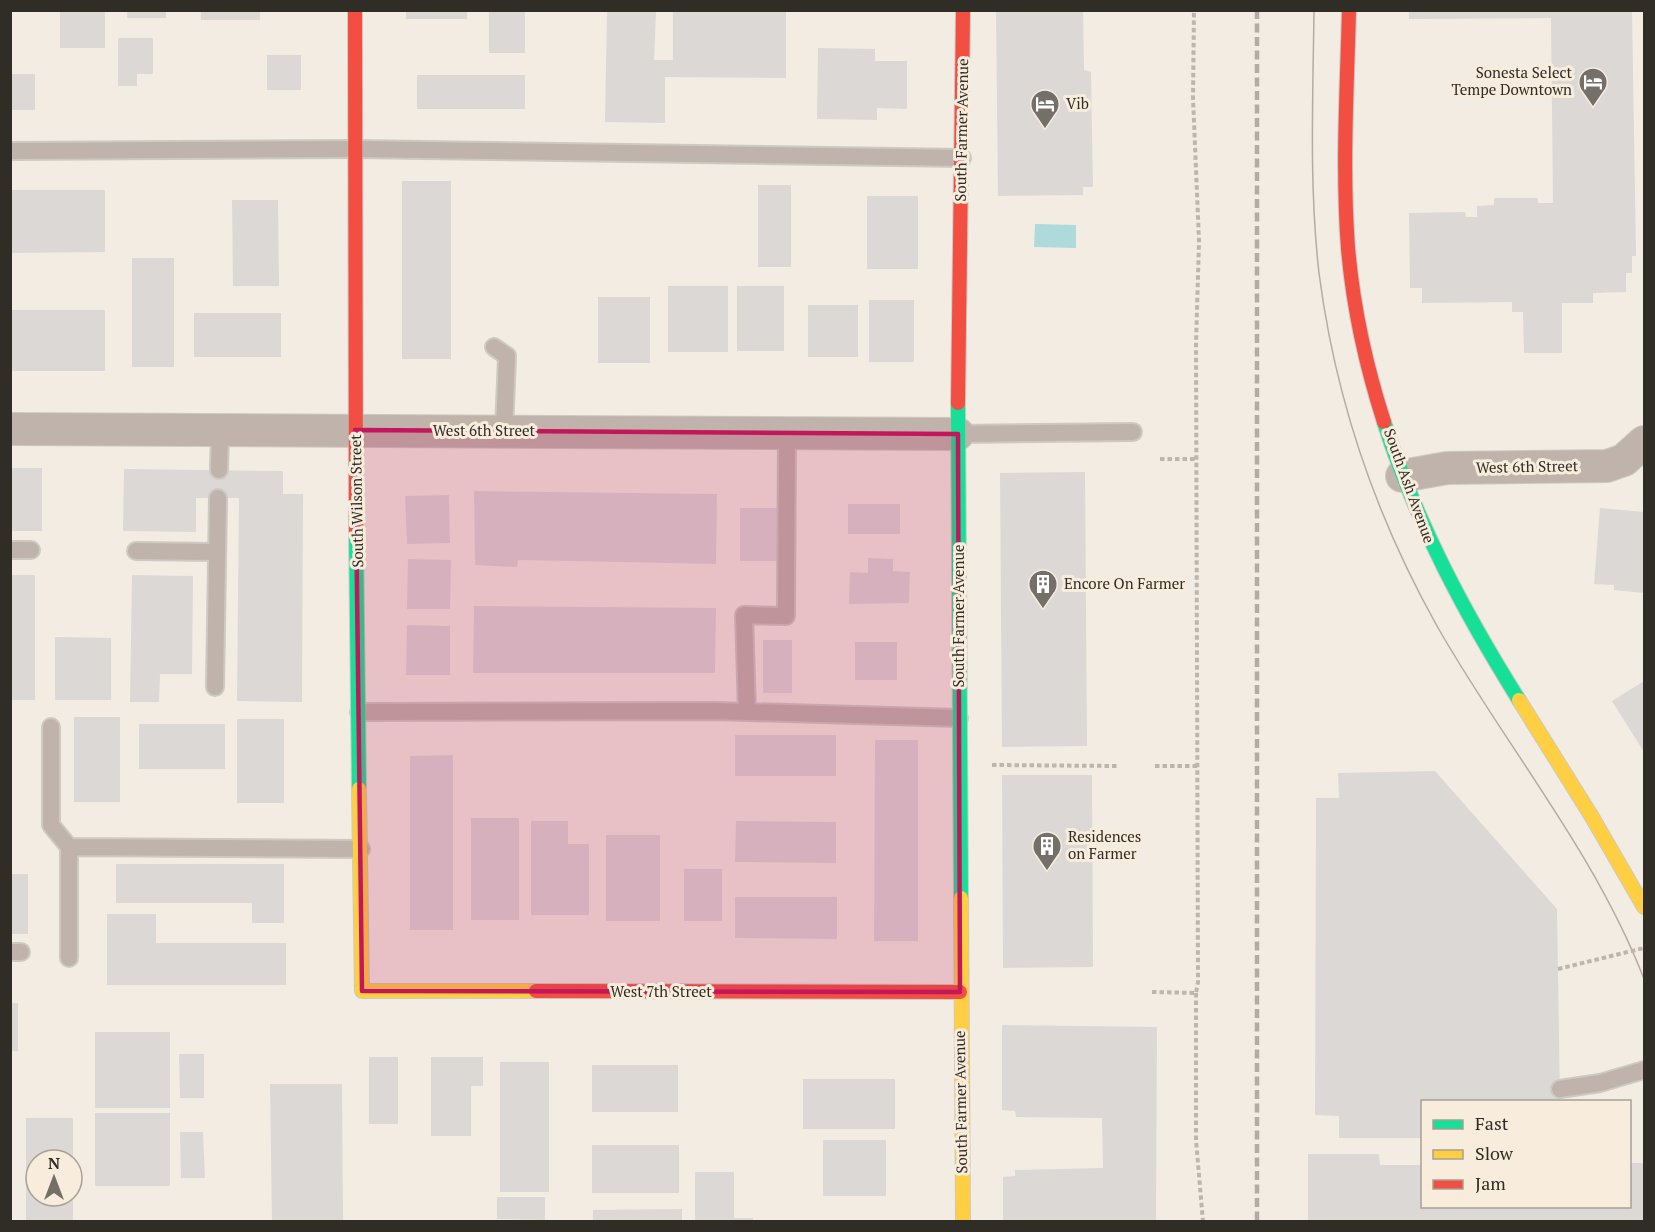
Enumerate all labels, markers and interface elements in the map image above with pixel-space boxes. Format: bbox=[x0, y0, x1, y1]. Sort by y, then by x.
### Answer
street label: South Farmer Avenue bbox=[950, 58, 972, 202]
place label: Sonesta Select Tempe Downtown bbox=[1451, 62, 1572, 99]
hotel icon: Sonesta Select Tempe Downtown bbox=[1577, 66, 1609, 108]
hotel icon: Vib bbox=[1029, 88, 1061, 130]
place label: Vib bbox=[1066, 93, 1089, 113]
street label: West 6th Street bbox=[433, 420, 536, 440]
street label: South Ash Avenue bbox=[1380, 426, 1440, 546]
street label: South Wilson Street bbox=[345, 434, 367, 568]
street label: West 6th Street bbox=[1476, 455, 1579, 477]
street label: South Farmer Avenue bbox=[948, 544, 968, 688]
building icon: Encore On Farmer bbox=[1027, 568, 1059, 610]
place label: Encore On Farmer bbox=[1064, 573, 1185, 593]
place label: Residences on Farmer bbox=[1068, 826, 1141, 863]
building icon: Residences on Farmer bbox=[1031, 830, 1063, 872]
street label: West 7th Street bbox=[610, 981, 712, 1001]
street label: South Farmer Avenue bbox=[949, 1030, 971, 1174]
legend bbox=[1421, 1100, 1631, 1208]
text: Fast bbox=[1475, 1111, 1509, 1135]
text: Slow bbox=[1475, 1141, 1514, 1165]
north arrow bbox=[24, 1148, 84, 1208]
text: N bbox=[48, 1152, 60, 1174]
text: Jam bbox=[1475, 1171, 1506, 1195]

